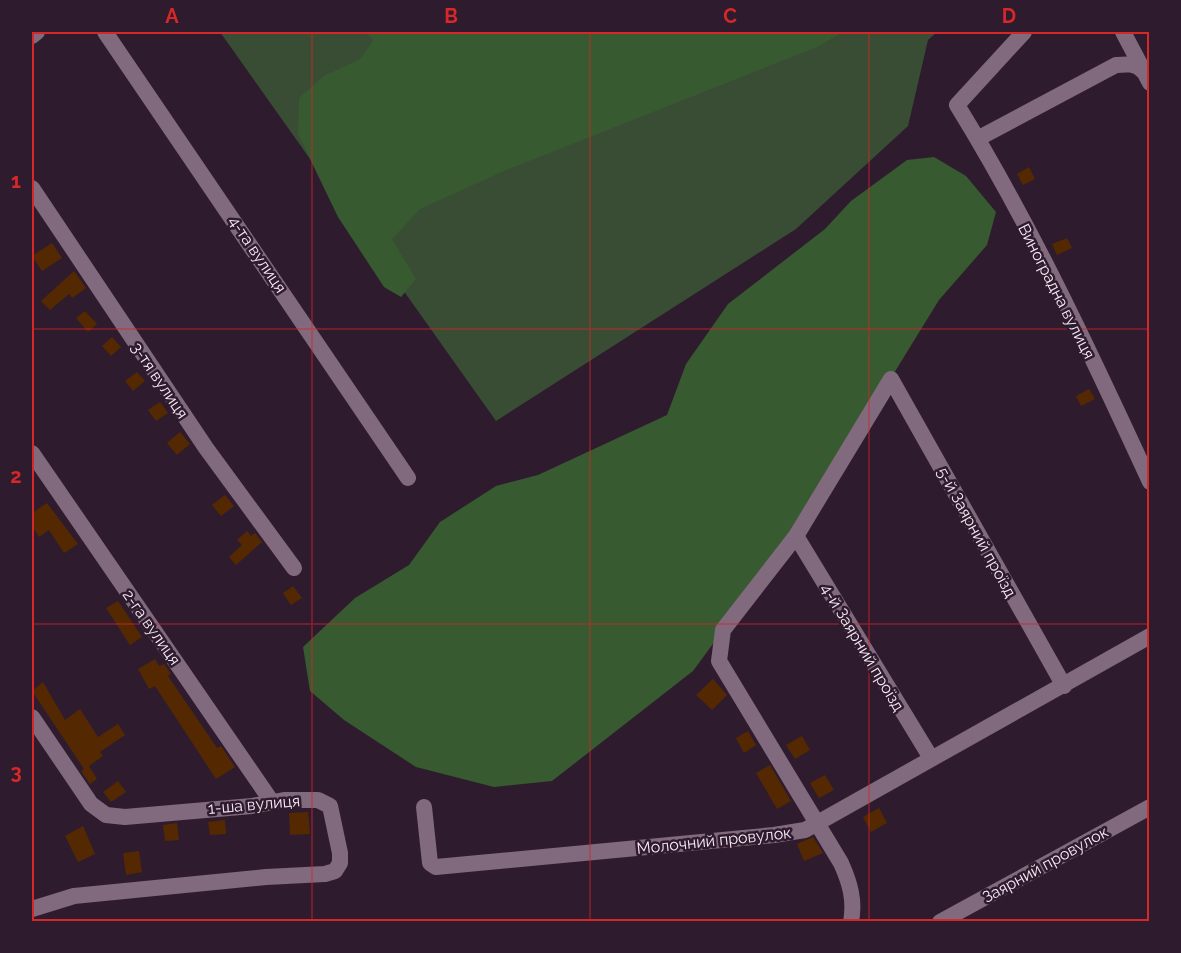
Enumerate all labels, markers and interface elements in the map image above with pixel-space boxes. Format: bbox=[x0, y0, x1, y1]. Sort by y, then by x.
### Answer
text: A bbox=[165, 4, 179, 28]
text: B bbox=[444, 4, 458, 28]
text: C bbox=[723, 4, 737, 28]
text: D bbox=[1002, 4, 1016, 28]
text: 1 bbox=[11, 169, 21, 193]
street label: 4-та вулиця bbox=[225, 212, 290, 296]
street label: Виноградна вулиця bbox=[1014, 221, 1099, 362]
street label: 3-тя вулиця bbox=[127, 339, 192, 422]
text: 2 bbox=[10, 464, 22, 488]
street label: 5-й Заярний проїзд bbox=[933, 464, 1020, 601]
street label: 4-й Заярний проїзд bbox=[817, 580, 908, 715]
street label: 2-га вулиця bbox=[119, 586, 185, 669]
text: 3 bbox=[10, 760, 22, 784]
street label: 1-ша вулиця bbox=[207, 791, 301, 818]
street label: Заярний провулок bbox=[979, 822, 1111, 907]
street label: Молочний провулок bbox=[636, 823, 792, 858]

